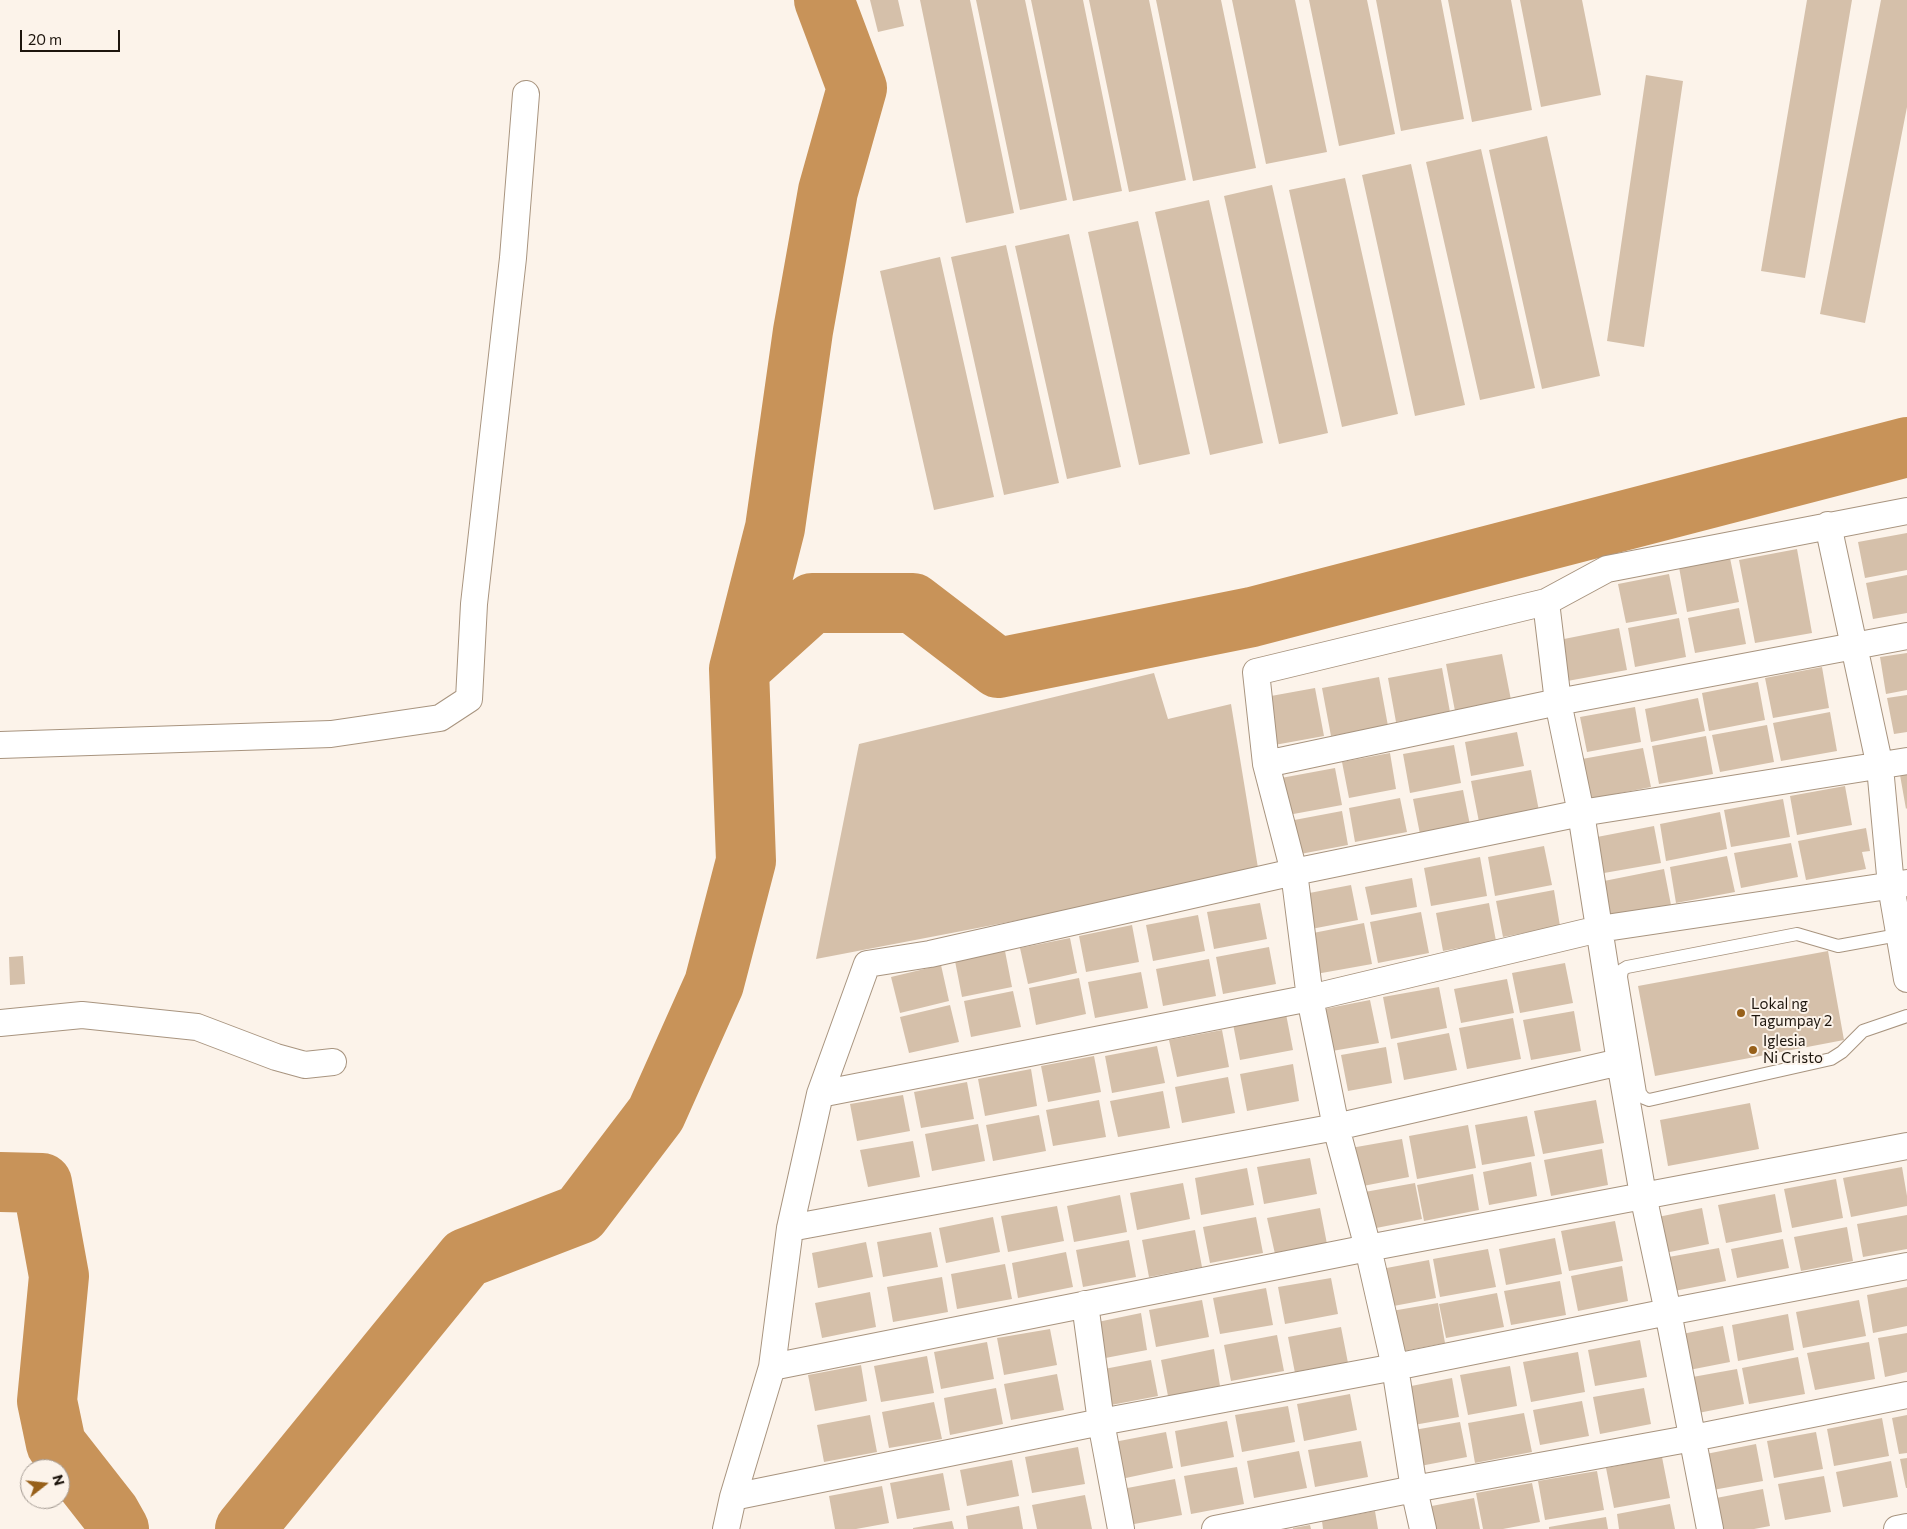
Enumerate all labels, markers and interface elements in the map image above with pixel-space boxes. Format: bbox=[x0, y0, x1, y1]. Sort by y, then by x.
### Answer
scale bar bbox=[22, 20, 122, 52]
text: 20 m bbox=[28, 30, 62, 48]
place label: Lokal ng Tagumpay 2 bbox=[1751, 995, 1832, 1030]
marker: Lokal ng Tagumpay 2 bbox=[1735, 1007, 1747, 1019]
place label: Iglesia Ni Cristo bbox=[1763, 1032, 1823, 1067]
marker: Iglesia Ni Cristo bbox=[1747, 1044, 1759, 1056]
north arrow bbox=[20, 1459, 70, 1509]
text: N bbox=[49, 1473, 69, 1487]

